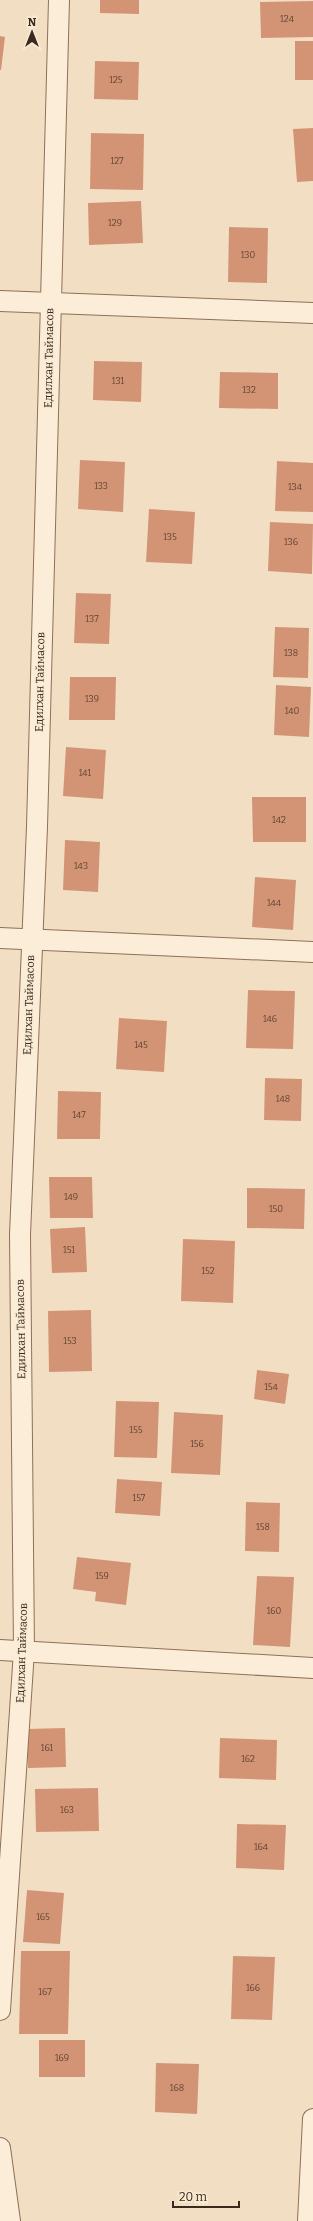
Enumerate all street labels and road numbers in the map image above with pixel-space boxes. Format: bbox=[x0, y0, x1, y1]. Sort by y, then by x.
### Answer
street label: Едилхан Таймасов bbox=[42, 308, 56, 408]
street label: Едилхан Таймасов bbox=[33, 632, 47, 732]
street label: Едилхан Таймасов bbox=[21, 955, 37, 1055]
street label: Едилхан Таймасов bbox=[14, 1279, 28, 1379]
street label: Едилхан Таймасов bbox=[14, 1603, 30, 1703]

